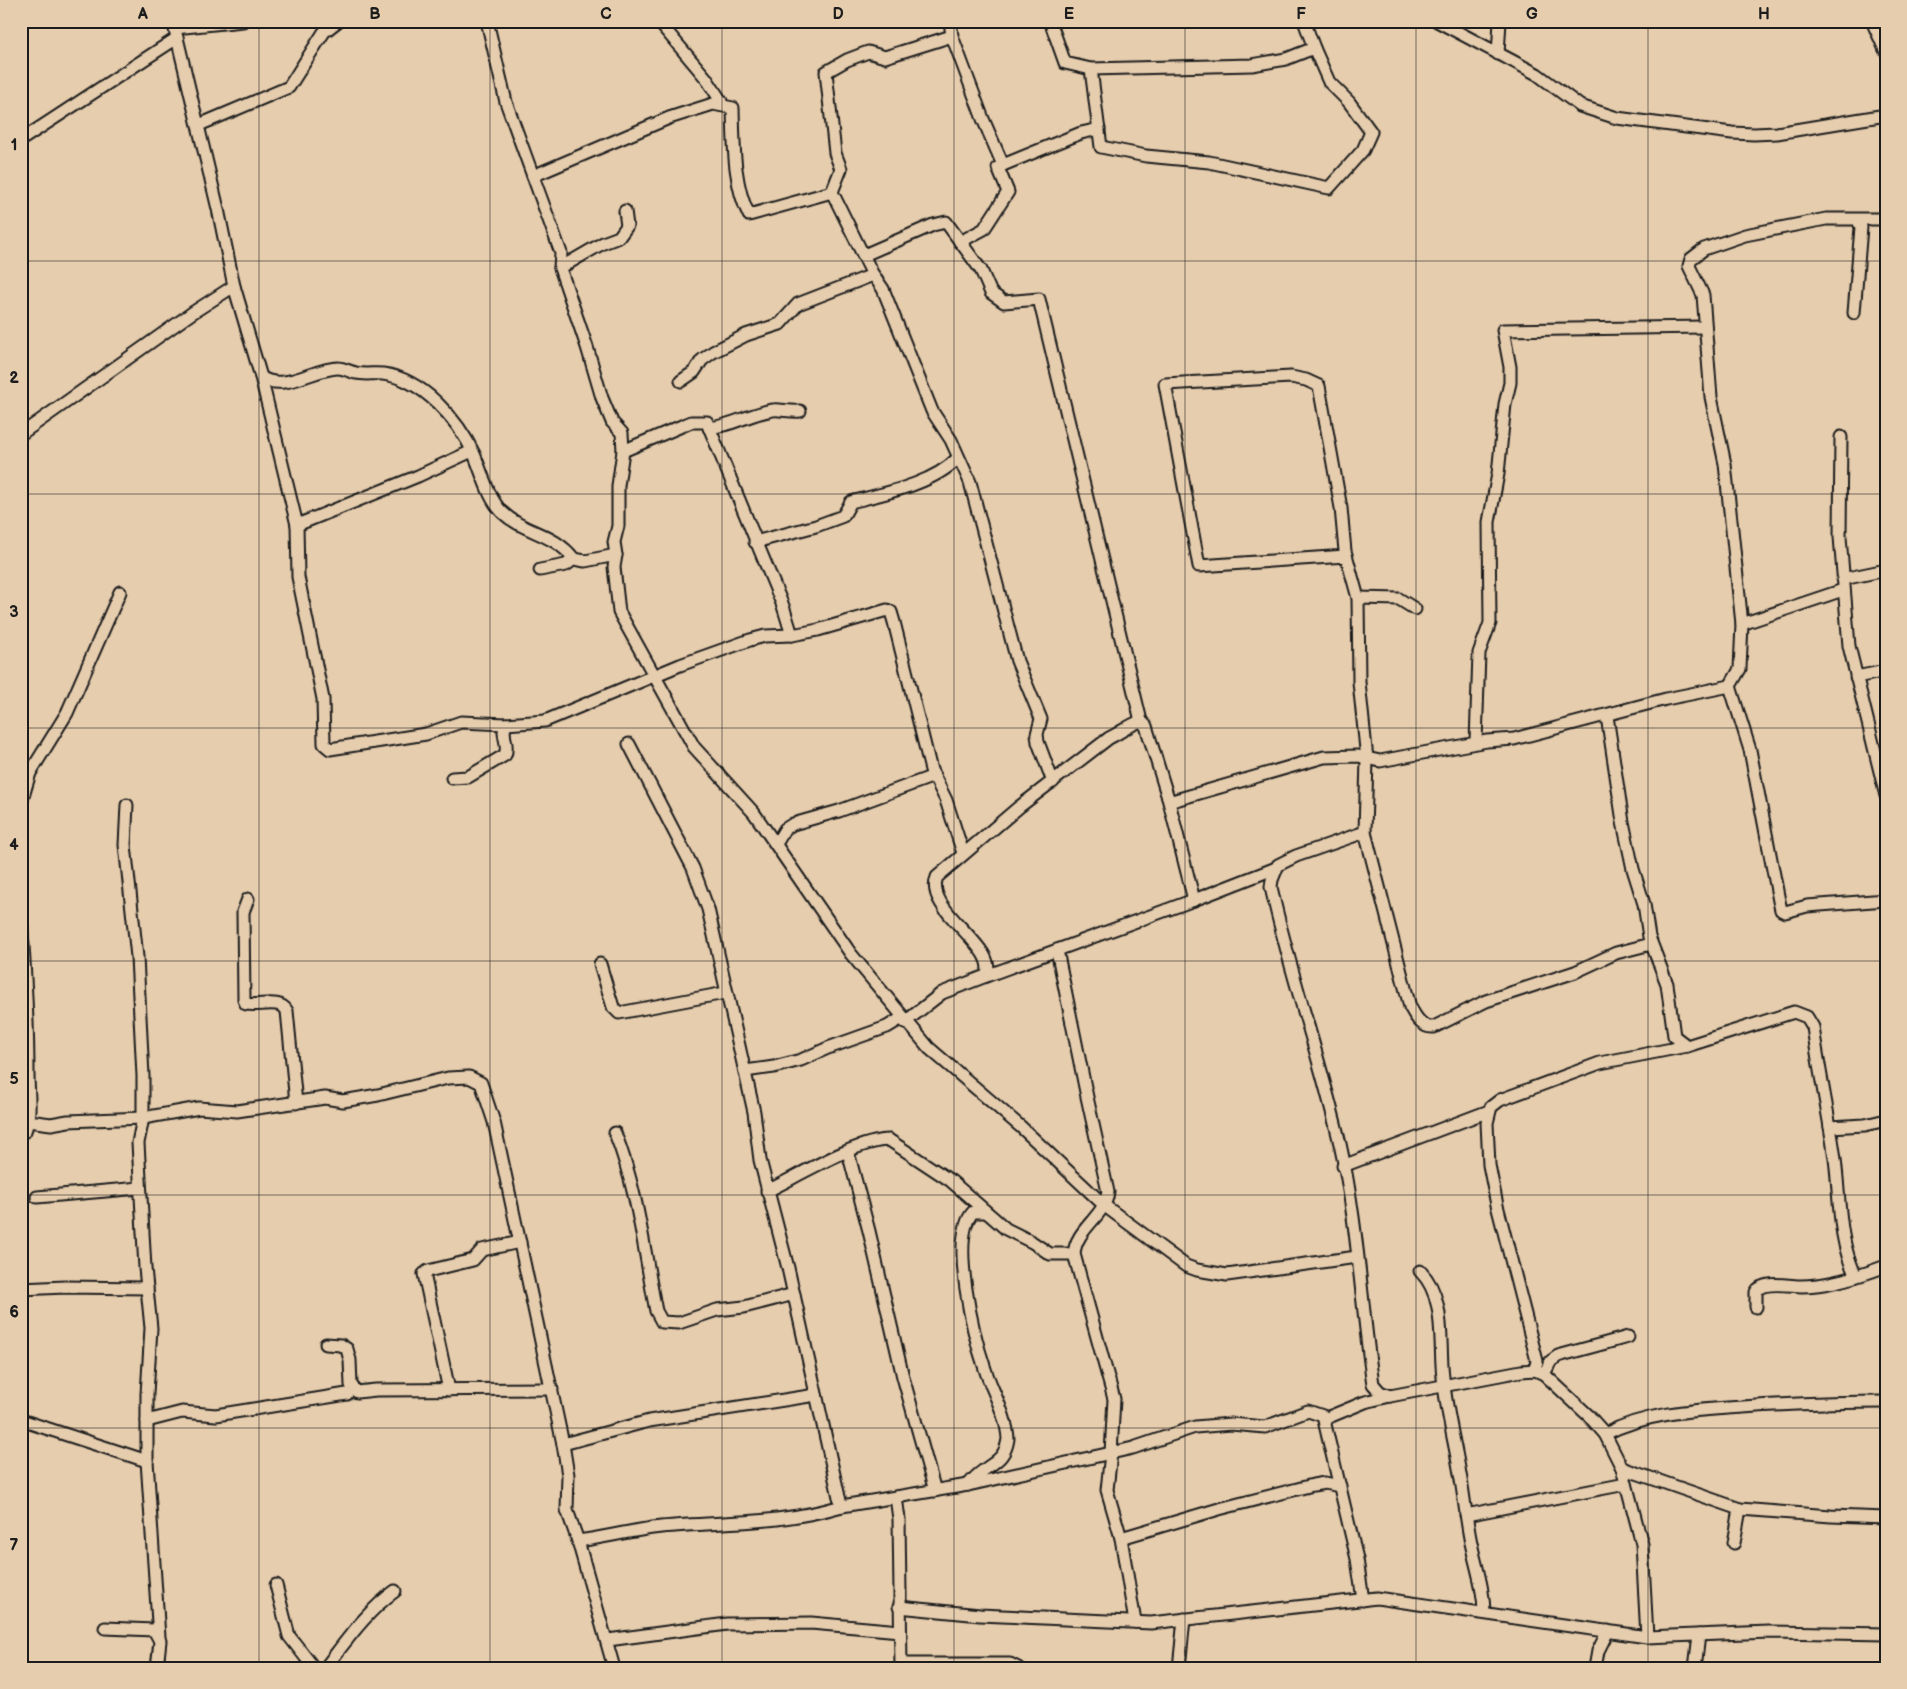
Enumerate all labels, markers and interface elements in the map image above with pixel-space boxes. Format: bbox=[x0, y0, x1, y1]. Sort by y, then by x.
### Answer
text: A bbox=[137, 5, 148, 24]
text: B bbox=[369, 5, 381, 24]
text: C bbox=[600, 5, 612, 24]
text: D bbox=[832, 5, 844, 24]
text: E bbox=[1064, 5, 1074, 24]
text: F bbox=[1296, 5, 1306, 24]
text: G bbox=[1526, 5, 1538, 24]
text: H bbox=[1758, 5, 1770, 24]
text: 1 bbox=[11, 136, 17, 155]
text: 2 bbox=[9, 369, 19, 388]
text: 3 bbox=[9, 603, 19, 622]
text: 4 bbox=[9, 836, 19, 855]
text: 5 bbox=[9, 1070, 19, 1089]
text: 6 bbox=[9, 1303, 19, 1322]
text: 7 bbox=[10, 1536, 19, 1555]

